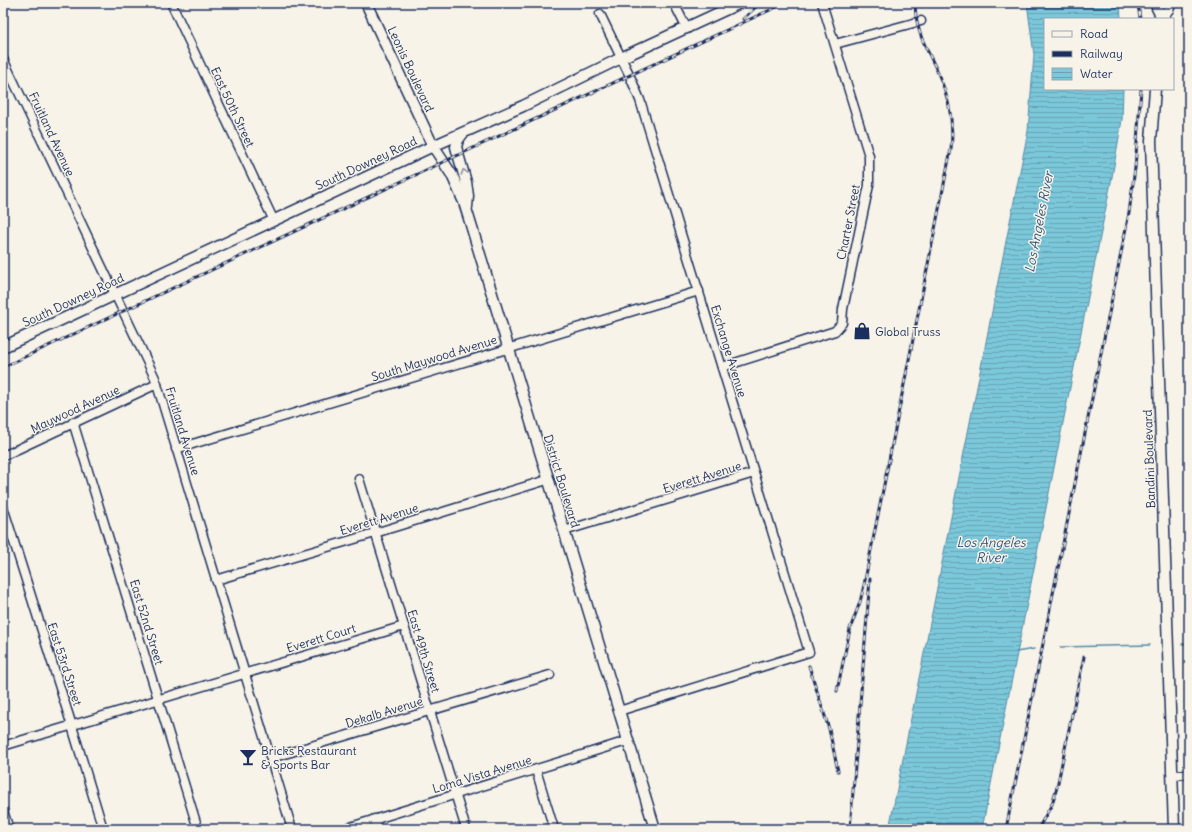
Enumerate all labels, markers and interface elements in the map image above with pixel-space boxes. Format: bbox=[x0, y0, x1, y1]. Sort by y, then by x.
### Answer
legend bbox=[1044, 18, 1174, 90]
street label: Leonis Boulevard bbox=[385, 24, 437, 114]
text: Road bbox=[1080, 26, 1108, 41]
text: Railway bbox=[1080, 46, 1123, 61]
street label: East 50th Street bbox=[208, 65, 258, 149]
text: Water bbox=[1080, 66, 1113, 81]
street label: Fruitland Avenue bbox=[26, 89, 78, 179]
street label: South Downey Road bbox=[313, 133, 419, 193]
one-way arrow bbox=[460, 169, 468, 176]
water label: Los Angeles River bbox=[1021, 169, 1057, 274]
street label: Charter Street bbox=[833, 183, 863, 261]
street label: South Downey Road bbox=[20, 270, 126, 330]
street label: Exchange Avenue bbox=[708, 303, 750, 399]
shop icon: Global Truss bbox=[852, 321, 872, 341]
place label: Global Truss bbox=[875, 324, 940, 339]
street label: South Maywood Avenue bbox=[369, 332, 499, 384]
street label: Maywood Avenue bbox=[28, 382, 122, 436]
street label: Fruitland Avenue bbox=[162, 385, 204, 477]
street label: Bandini Boulevard bbox=[1140, 409, 1158, 509]
street label: District Boulevard bbox=[541, 433, 583, 529]
street label: Everett Avenue bbox=[661, 458, 743, 496]
street label: Everett Avenue bbox=[338, 500, 420, 538]
water label: Los Angeles River bbox=[956, 534, 1027, 566]
street label: East 52nd Street bbox=[127, 578, 167, 666]
street label: East 49th Street bbox=[404, 608, 444, 694]
street label: Everett Court bbox=[285, 620, 357, 656]
street label: East 53rd Street bbox=[44, 621, 86, 707]
street label: Dekalb Avenue bbox=[343, 693, 425, 731]
place label: Bricks Restaurant & Sports Bar bbox=[261, 743, 357, 772]
bar icon: Bricks Restaurant & Sports Bar bbox=[238, 747, 258, 767]
street label: Loma Vista Avenue bbox=[431, 752, 533, 796]

